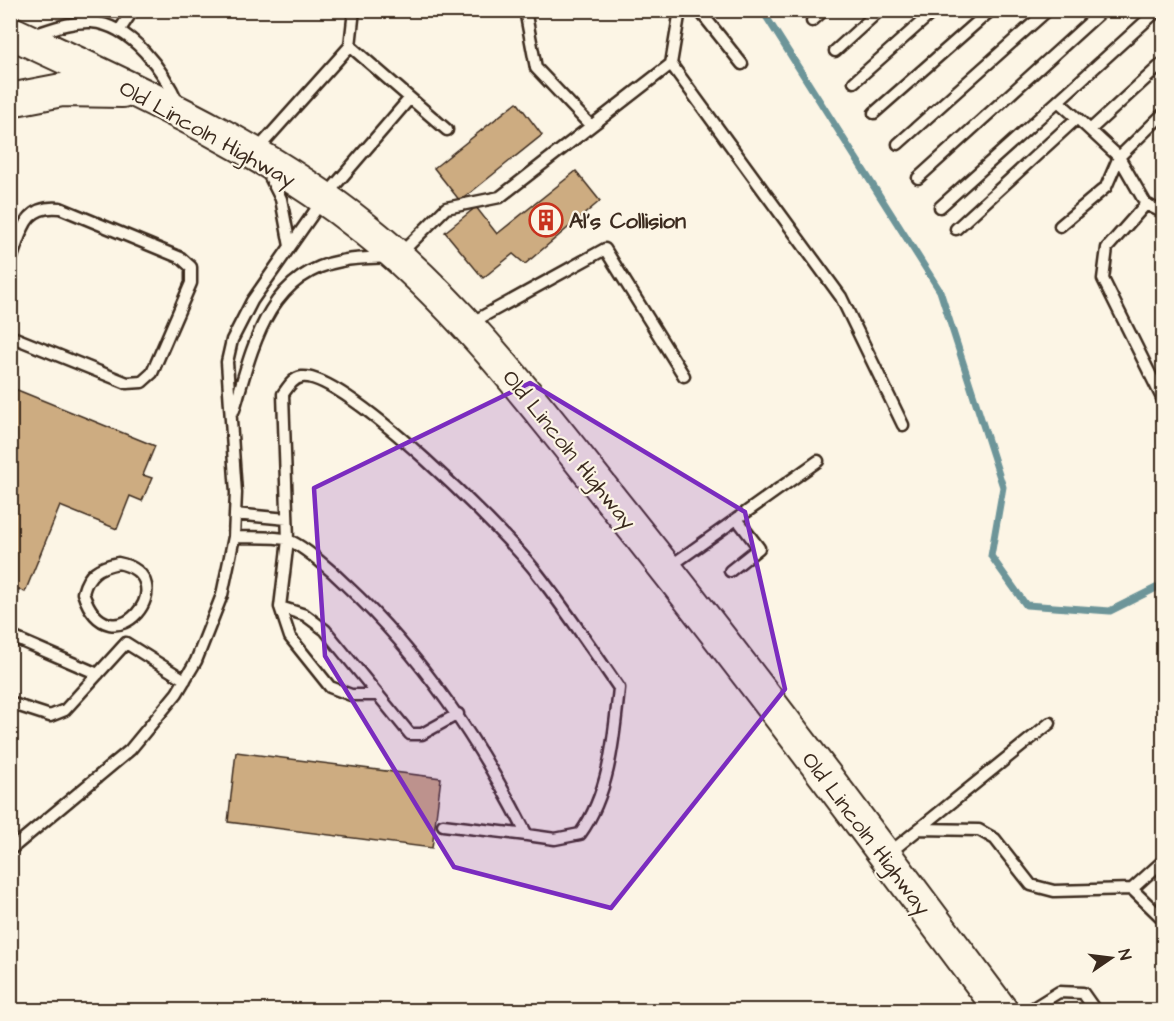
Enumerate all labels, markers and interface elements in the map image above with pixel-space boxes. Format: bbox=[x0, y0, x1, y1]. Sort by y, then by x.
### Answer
street label: Old Lincoln Highway bbox=[113, 73, 301, 197]
building icon: Al's Collision bbox=[528, 202, 564, 238]
place label: Al's Collision bbox=[569, 206, 686, 237]
street label: Old Lincoln Highway bbox=[494, 364, 643, 537]
street label: Old Lincoln Highway bbox=[793, 746, 938, 923]
north arrow bbox=[1081, 928, 1141, 988]
text: N bbox=[1113, 947, 1136, 962]

